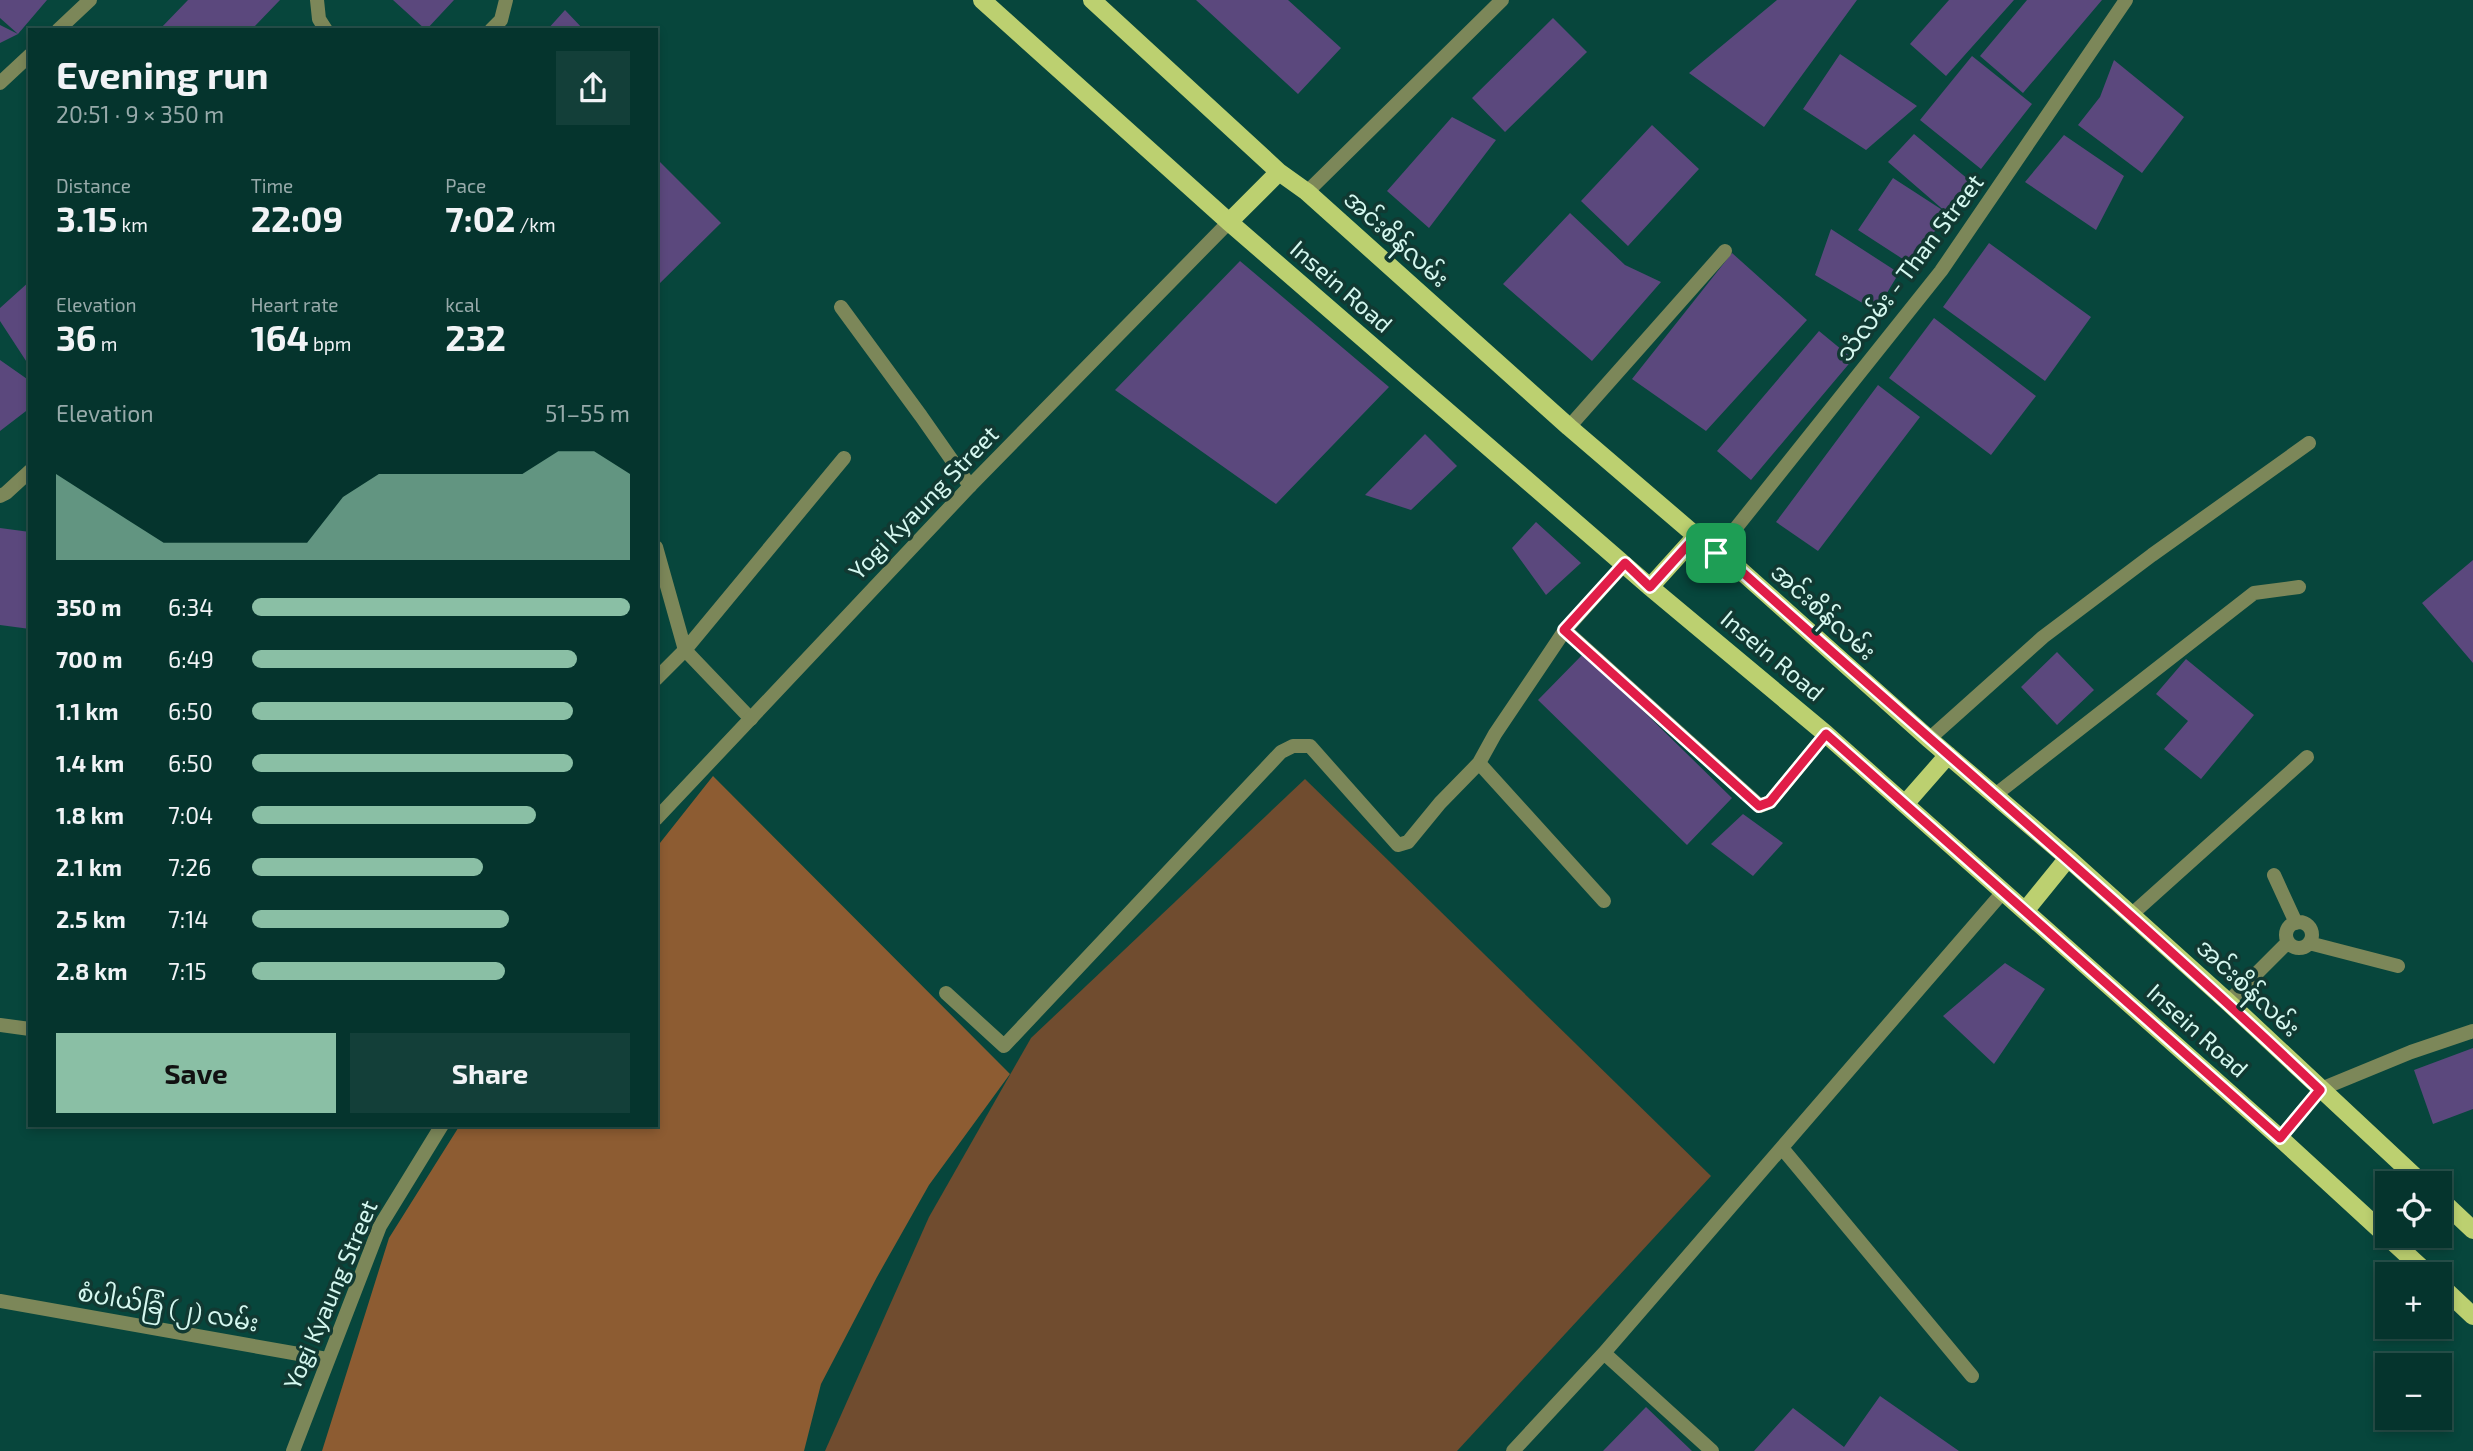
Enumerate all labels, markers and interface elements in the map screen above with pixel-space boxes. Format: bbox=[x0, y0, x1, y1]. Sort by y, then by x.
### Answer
text: Evening run bbox=[56, 51, 269, 97]
button: share bbox=[556, 51, 630, 125]
text: 20:51 · 9 × 350 m bbox=[56, 100, 224, 128]
street label: သံလမ်း - Than Street bbox=[1829, 168, 1989, 367]
text: Distance bbox=[56, 174, 131, 197]
text: Time bbox=[251, 174, 293, 197]
text: Pace bbox=[445, 174, 486, 197]
street label: အင်းစိန်လမ်း bbox=[1335, 183, 1455, 297]
text: 3.15 bbox=[56, 197, 117, 239]
text: 22:09 bbox=[251, 197, 343, 239]
text: 7:02 bbox=[445, 197, 515, 239]
text: km bbox=[117, 213, 148, 236]
text: /km bbox=[515, 213, 556, 236]
street label: Insein Road bbox=[1285, 234, 1399, 338]
text: Elevation bbox=[56, 293, 137, 316]
text: Heart rate bbox=[251, 293, 339, 316]
text: kcal bbox=[445, 293, 480, 316]
text: 36 bbox=[56, 316, 97, 358]
text: 164 bbox=[251, 316, 309, 358]
text: 232 bbox=[445, 316, 506, 358]
text: m bbox=[97, 332, 117, 355]
text: bpm bbox=[309, 332, 351, 355]
text: Elevation bbox=[56, 399, 154, 427]
text: 51–55 m bbox=[545, 399, 630, 427]
street label: Yogi Kyaung Street bbox=[842, 419, 1004, 585]
pin bbox=[1686, 523, 1746, 583]
icon: arrive bbox=[1697, 534, 1735, 572]
street label: အင်းစိန်လမ်း bbox=[1762, 556, 1882, 670]
text: 350 m bbox=[56, 593, 121, 621]
text: 6:34 bbox=[168, 593, 214, 621]
street label: Insein Road bbox=[1715, 603, 1830, 706]
text: 700 m bbox=[56, 645, 122, 673]
text: 6:49 bbox=[168, 645, 214, 673]
text: 1.1 km bbox=[56, 697, 119, 725]
text: 6:50 bbox=[168, 697, 213, 725]
text: 1.4 km bbox=[56, 749, 124, 777]
text: 6:50 bbox=[168, 749, 213, 777]
text: 1.8 km bbox=[56, 801, 124, 829]
text: 7:04 bbox=[168, 801, 213, 829]
text: 2.1 km bbox=[56, 853, 122, 881]
text: 7:26 bbox=[168, 853, 211, 881]
text: 2.5 km bbox=[56, 905, 126, 933]
text: 7:14 bbox=[168, 905, 209, 933]
street label: အင်းစိန်လမ်း bbox=[2187, 932, 2307, 1047]
text: 2.8 km bbox=[56, 957, 127, 985]
text: 7:15 bbox=[168, 957, 207, 985]
street label: Insein Road bbox=[2142, 977, 2254, 1083]
button: Save bbox=[56, 1033, 336, 1113]
button: Share bbox=[350, 1033, 630, 1113]
map controls bbox=[2375, 1171, 2452, 1430]
button: locate bbox=[2375, 1171, 2452, 1248]
street label: Yogi Kyaung Street bbox=[277, 1195, 383, 1393]
button: + bbox=[2375, 1262, 2452, 1339]
street label: စံပါယ်ခြံ (၂) လမ်း bbox=[74, 1276, 261, 1343]
button: − bbox=[2375, 1353, 2452, 1430]

